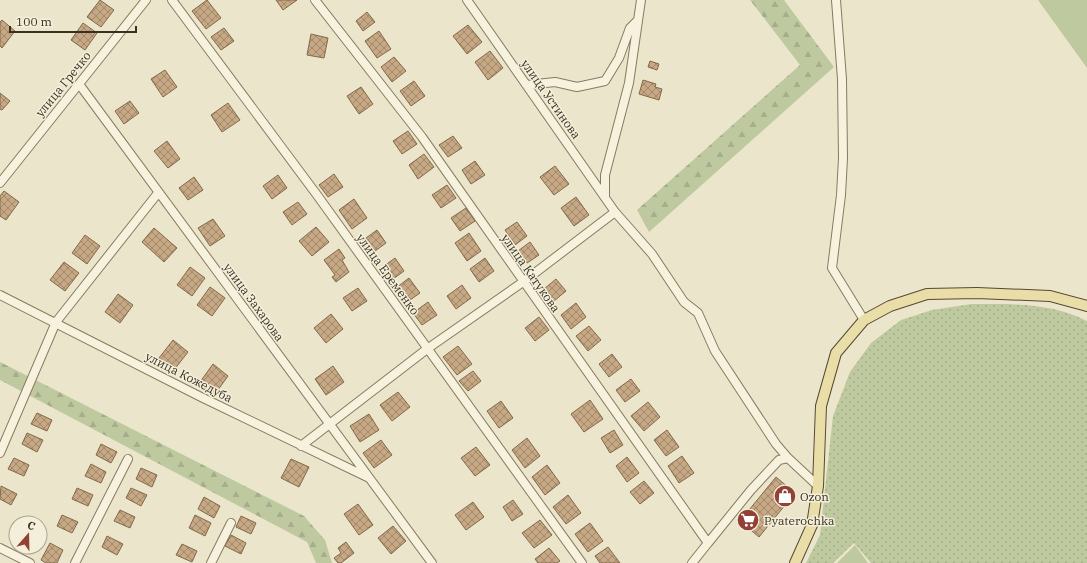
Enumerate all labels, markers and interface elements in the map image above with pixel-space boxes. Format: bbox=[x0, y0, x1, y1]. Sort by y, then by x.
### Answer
scale bar bbox=[10, 8, 136, 34]
text: 100 m bbox=[16, 14, 52, 29]
street label: улица Гречко bbox=[32, 48, 94, 120]
street label: улица Устинова bbox=[518, 56, 584, 142]
street label: улица Еременко bbox=[353, 230, 423, 318]
street label: улица Катукова bbox=[498, 231, 564, 316]
street label: улица Захарова bbox=[221, 260, 288, 344]
street label: улица Кожедуба bbox=[143, 349, 235, 406]
shop icon: Ozon bbox=[772, 483, 798, 509]
place label: Ozon bbox=[800, 489, 829, 504]
supermarket icon: Pyaterochka bbox=[735, 507, 761, 533]
place label: Pyaterochka bbox=[764, 513, 835, 528]
north arrow bbox=[8, 515, 48, 555]
text: С bbox=[26, 518, 37, 533]

